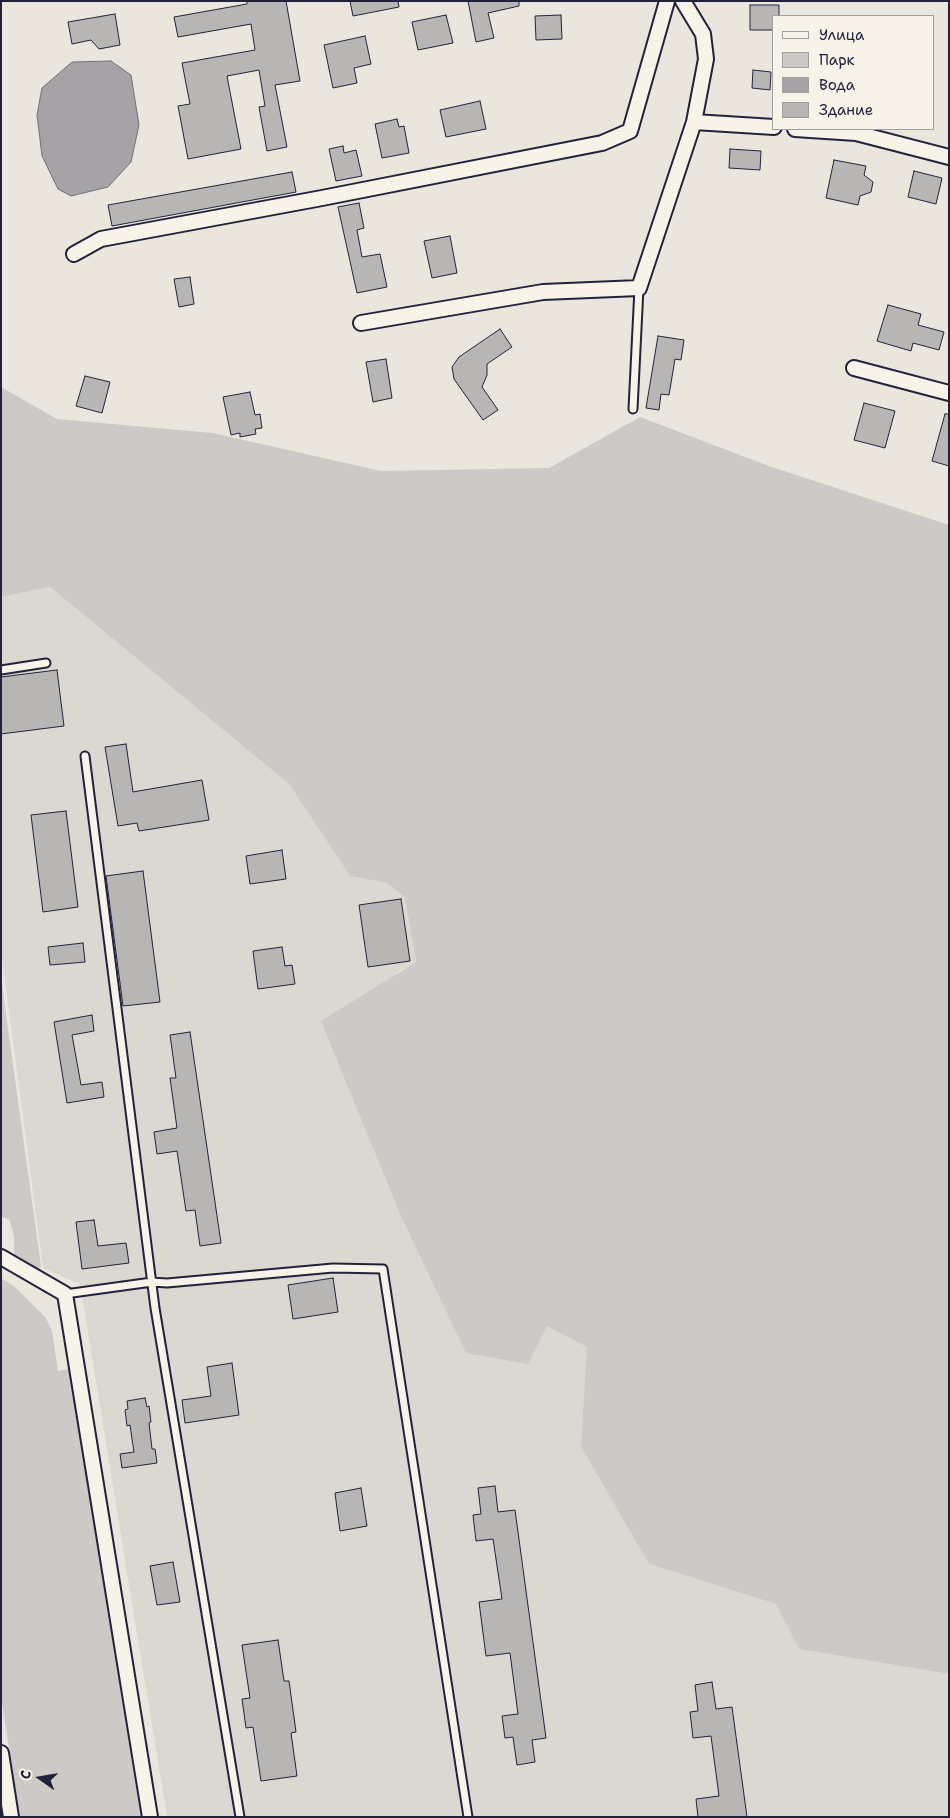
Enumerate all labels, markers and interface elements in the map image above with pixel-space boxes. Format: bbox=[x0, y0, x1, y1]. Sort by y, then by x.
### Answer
legend bbox=[772, 15, 935, 130]
text: Улица bbox=[819, 25, 864, 45]
text: Парк bbox=[819, 50, 855, 70]
text: Вода bbox=[819, 75, 855, 95]
text: Здание bbox=[819, 100, 873, 120]
north arrow bbox=[15, 1753, 65, 1803]
text: С bbox=[16, 1768, 35, 1781]

